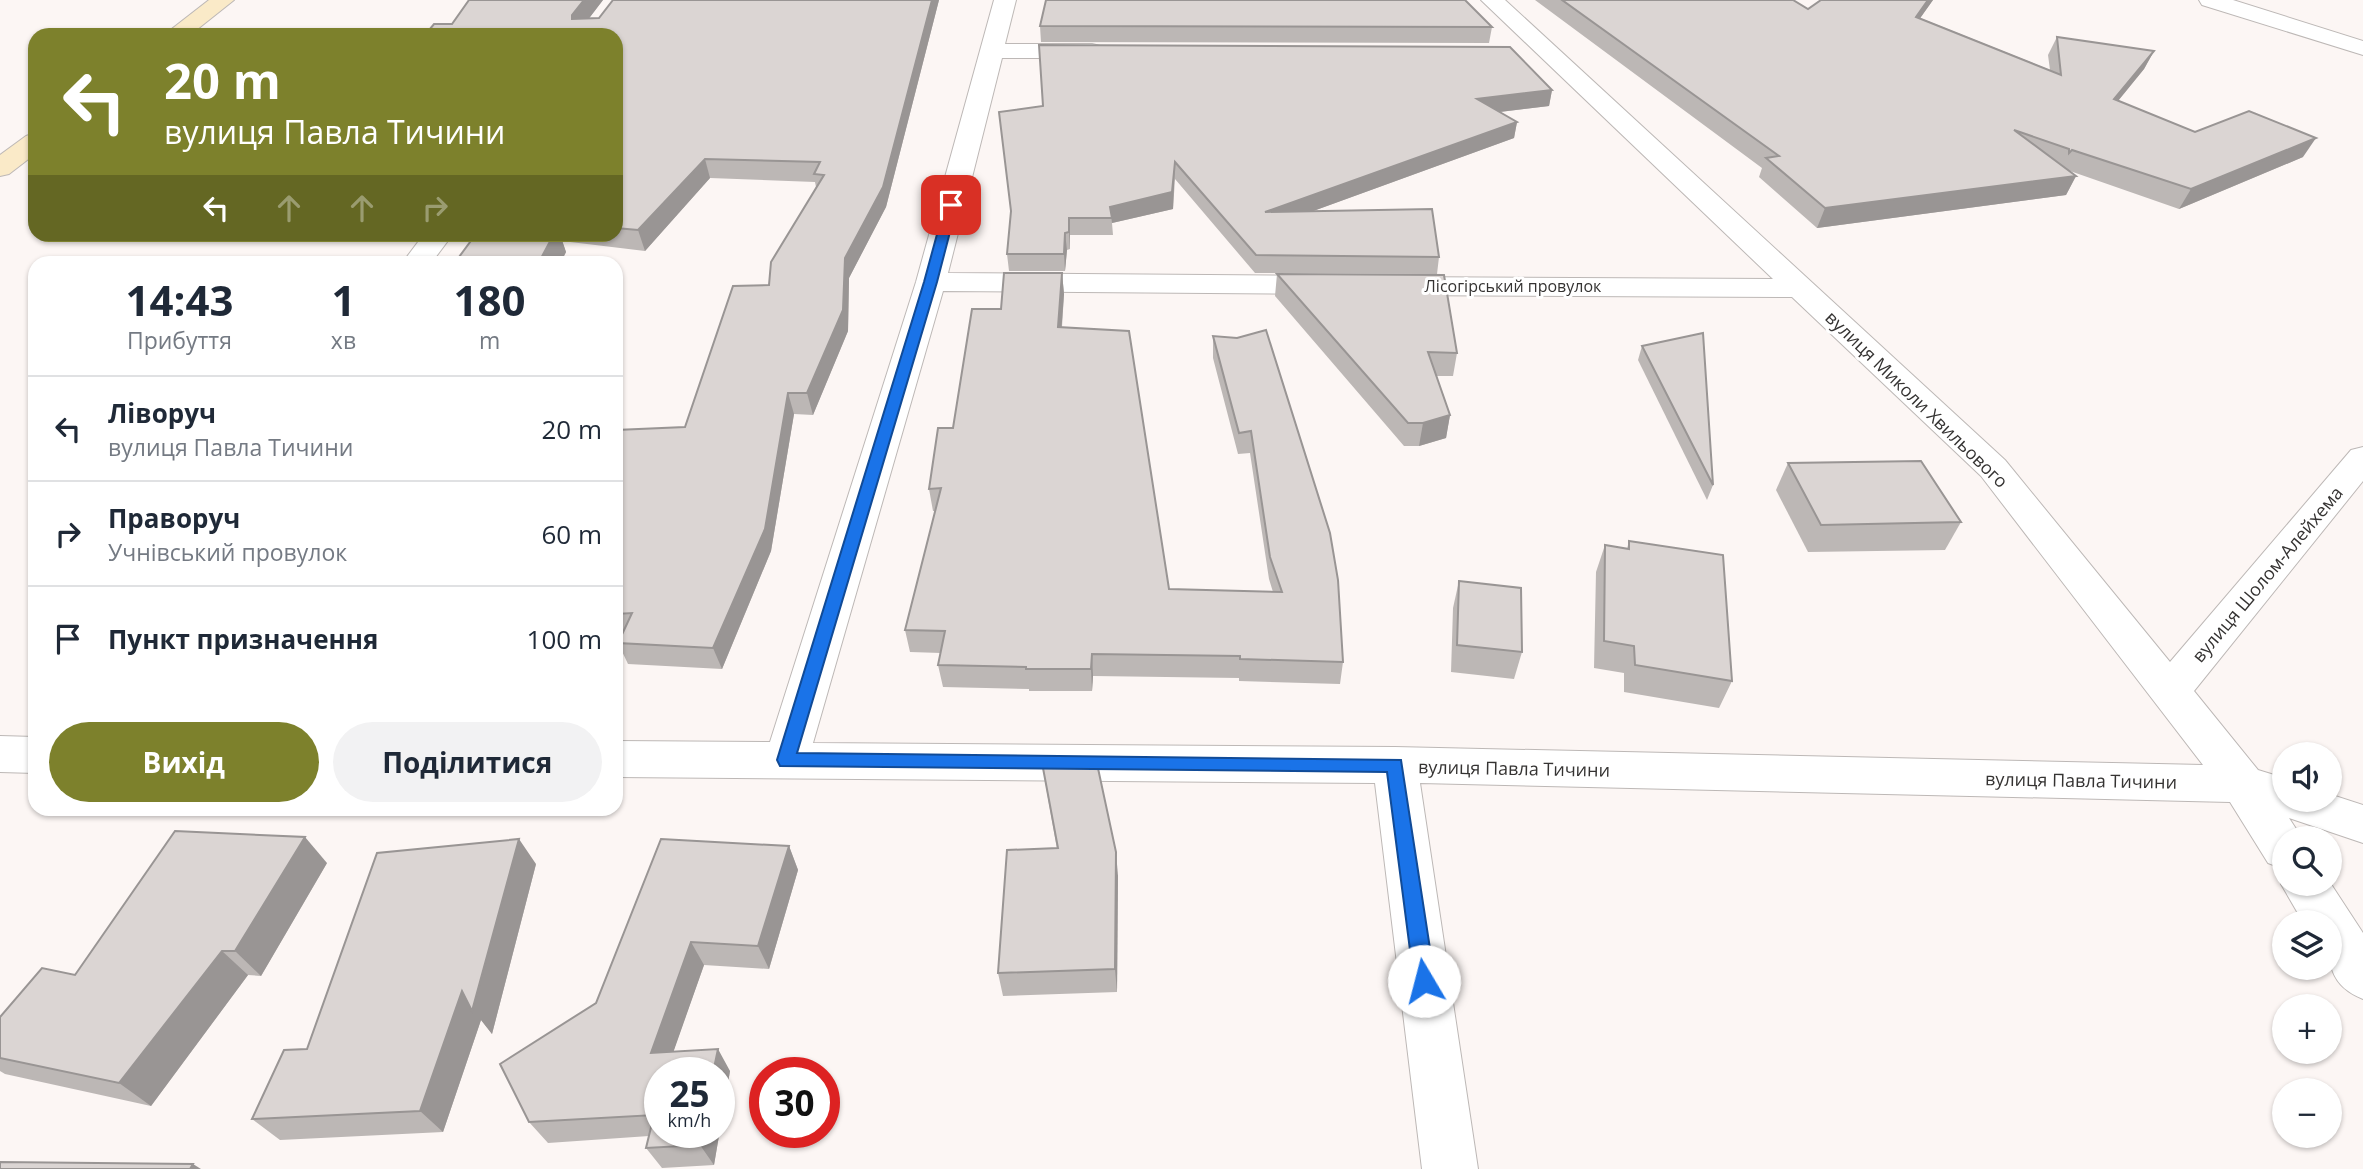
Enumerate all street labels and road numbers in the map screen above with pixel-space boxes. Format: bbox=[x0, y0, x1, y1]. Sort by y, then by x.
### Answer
street label: Лісогірський провулок bbox=[1425, 275, 1602, 297]
street label: вулиця Миколи Хвильового bbox=[1821, 305, 2013, 493]
street label: вулиця Шолом-Алейхема bbox=[2186, 481, 2348, 667]
street label: вулиця Павла Тичини bbox=[1418, 754, 1610, 782]
street label: вулиця Павла Тичини bbox=[1985, 766, 2177, 794]

